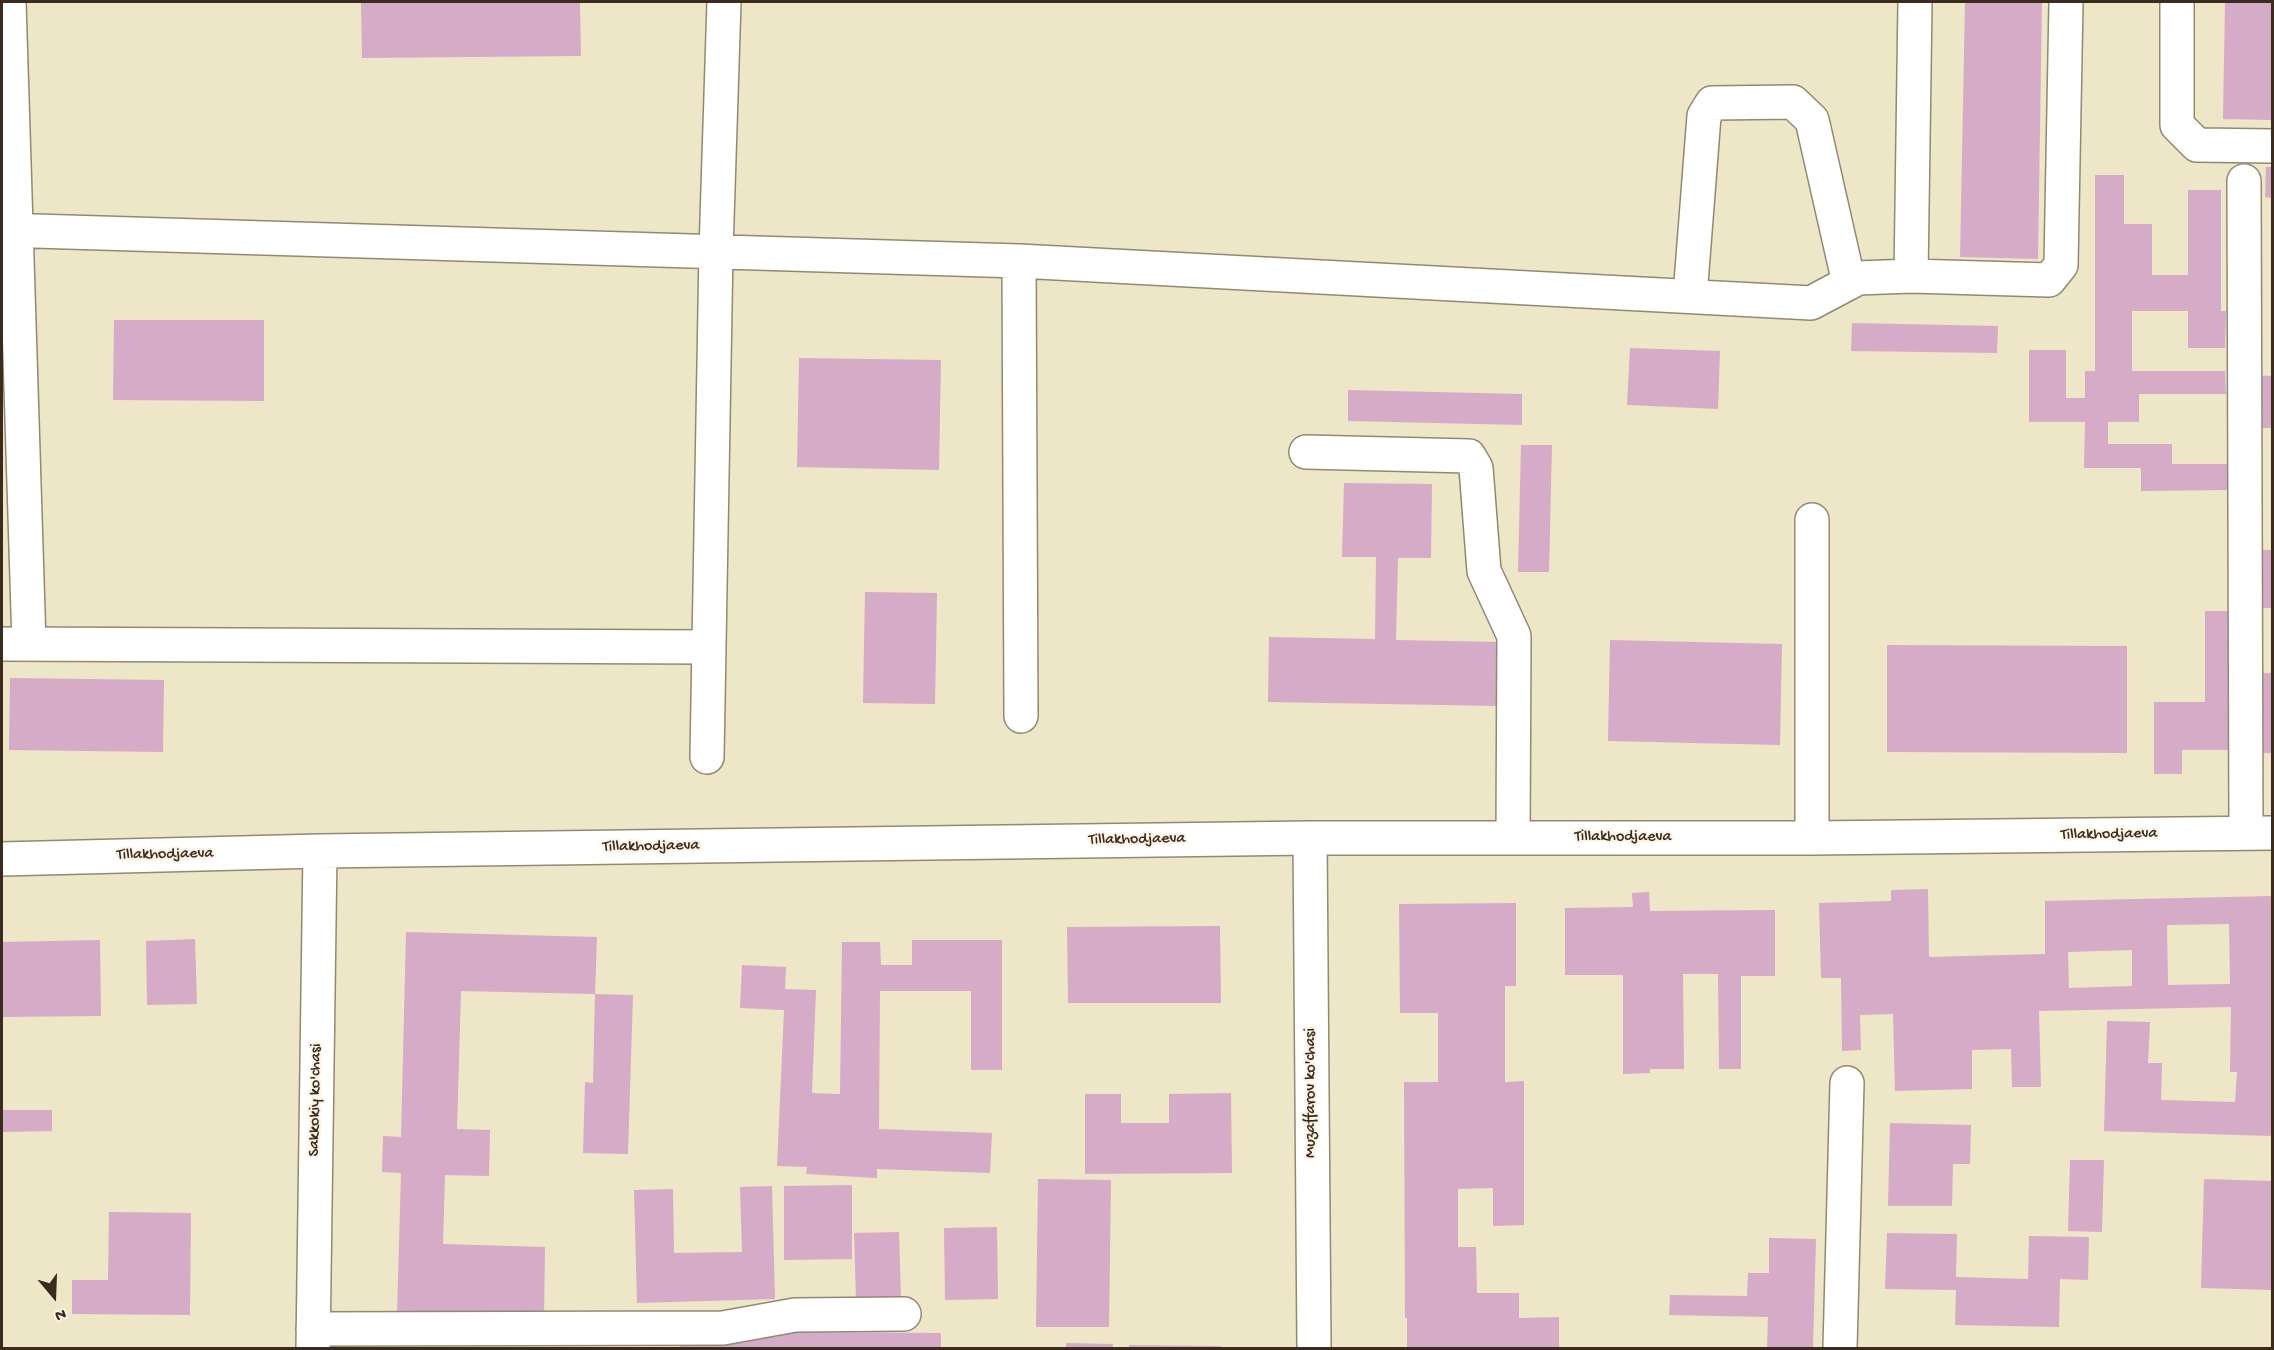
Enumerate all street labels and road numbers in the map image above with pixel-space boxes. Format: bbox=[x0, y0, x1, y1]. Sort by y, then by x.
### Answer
street label: Tillakhodjaeva bbox=[2060, 825, 2158, 845]
street label: Tillakhodjaeva bbox=[1575, 828, 1671, 848]
street label: Tillakhodjaeva bbox=[1088, 830, 1186, 850]
street label: Tillakhodjaeva bbox=[602, 837, 700, 857]
street label: Tillakhodjaeva bbox=[116, 845, 214, 865]
street label: Muzaffarov ko'chasi bbox=[1302, 1028, 1322, 1158]
street label: Sakkokiy ko'chasi bbox=[305, 1043, 327, 1157]

